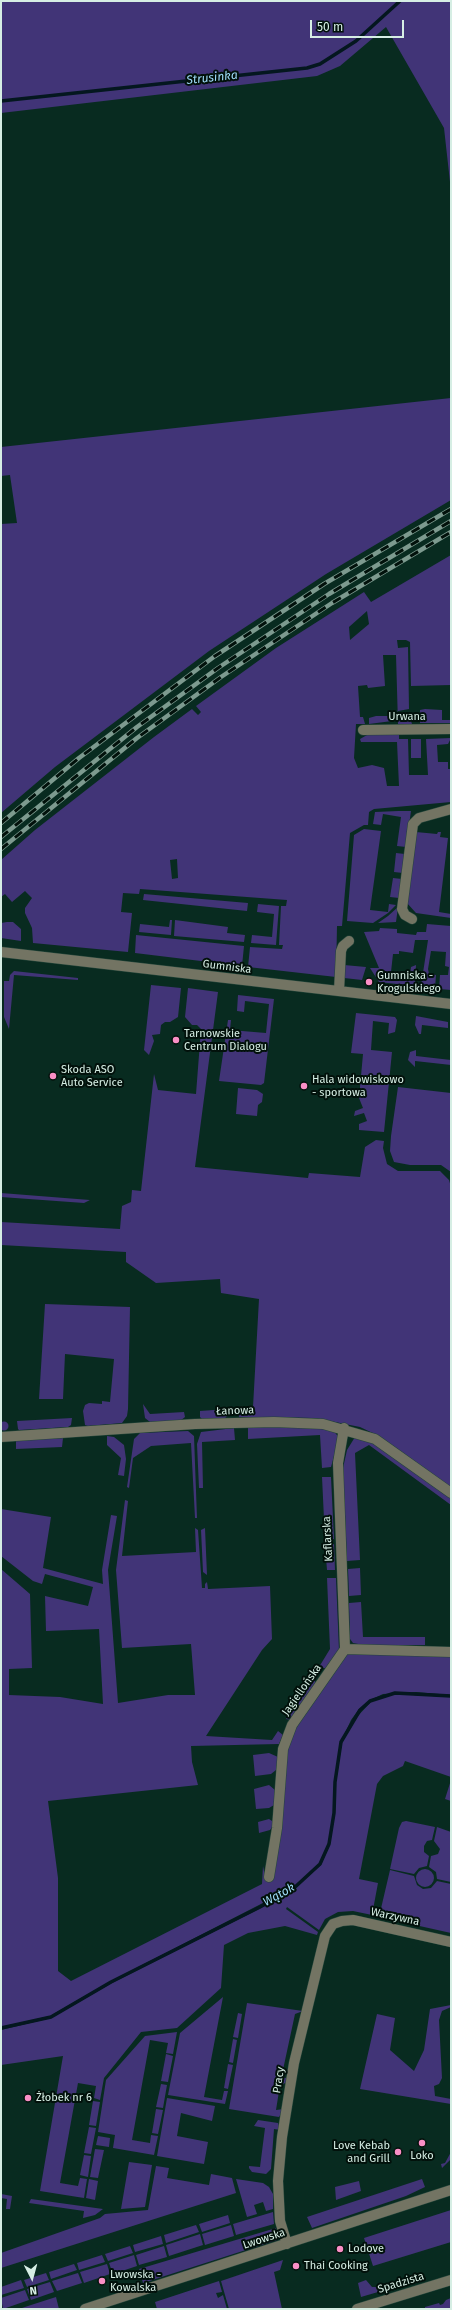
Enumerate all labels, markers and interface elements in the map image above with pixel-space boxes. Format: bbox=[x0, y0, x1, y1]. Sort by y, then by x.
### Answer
scale bar bbox=[312, 12, 406, 38]
text: 50 m bbox=[317, 20, 343, 34]
water label: Strusinka bbox=[186, 68, 238, 88]
street label: Urwana bbox=[388, 710, 426, 724]
street label: Gumniska bbox=[202, 957, 252, 977]
place label: Gumniska - Krogulskiego bbox=[377, 969, 441, 995]
marker: Gumniska - Krogulskiego bbox=[364, 977, 374, 987]
place label: Tarnowskie Centrum Dialogu bbox=[184, 1027, 267, 1053]
marker: Tarnowskie Centrum Dialogu bbox=[171, 1035, 181, 1045]
place label: Skoda ASO Auto Service bbox=[61, 1063, 123, 1089]
marker: Skoda ASO Auto Service bbox=[48, 1071, 58, 1081]
place label: Hala widowiskowo - sportowa bbox=[312, 1073, 404, 1099]
marker: Hala widowiskowo - sportowa bbox=[299, 1081, 309, 1091]
street label: Łanowa bbox=[216, 1404, 254, 1418]
street label: Kaflarska bbox=[320, 1516, 336, 1562]
street label: Jagiellońska bbox=[279, 1662, 325, 1718]
water label: Wątok bbox=[261, 1880, 297, 1910]
street label: Warzywna bbox=[369, 1905, 421, 1929]
street label: Pracy bbox=[270, 2066, 288, 2094]
place label: Żłobek nr 6 bbox=[36, 2091, 92, 2105]
marker: Żłobek nr 6 bbox=[23, 2093, 33, 2103]
marker: Loko bbox=[417, 2138, 427, 2148]
place label: Love Kebab and Grill bbox=[333, 2139, 390, 2165]
marker: Love Kebab and Grill bbox=[393, 2147, 403, 2157]
place label: Loko bbox=[410, 2149, 434, 2163]
street label: Lwowska bbox=[241, 2226, 287, 2252]
place label: Lodove bbox=[348, 2242, 384, 2256]
marker: Lodove bbox=[335, 2244, 345, 2254]
north arrow bbox=[12, 2258, 52, 2298]
place label: Thai Cooking bbox=[304, 2259, 368, 2273]
marker: Thai Cooking bbox=[291, 2261, 301, 2271]
place label: Lwowska - Kowalska bbox=[110, 2268, 161, 2294]
street label: Spadzista bbox=[376, 2270, 426, 2296]
marker: Lwowska - Kowalska bbox=[97, 2276, 107, 2286]
text: N bbox=[29, 2284, 38, 2297]

